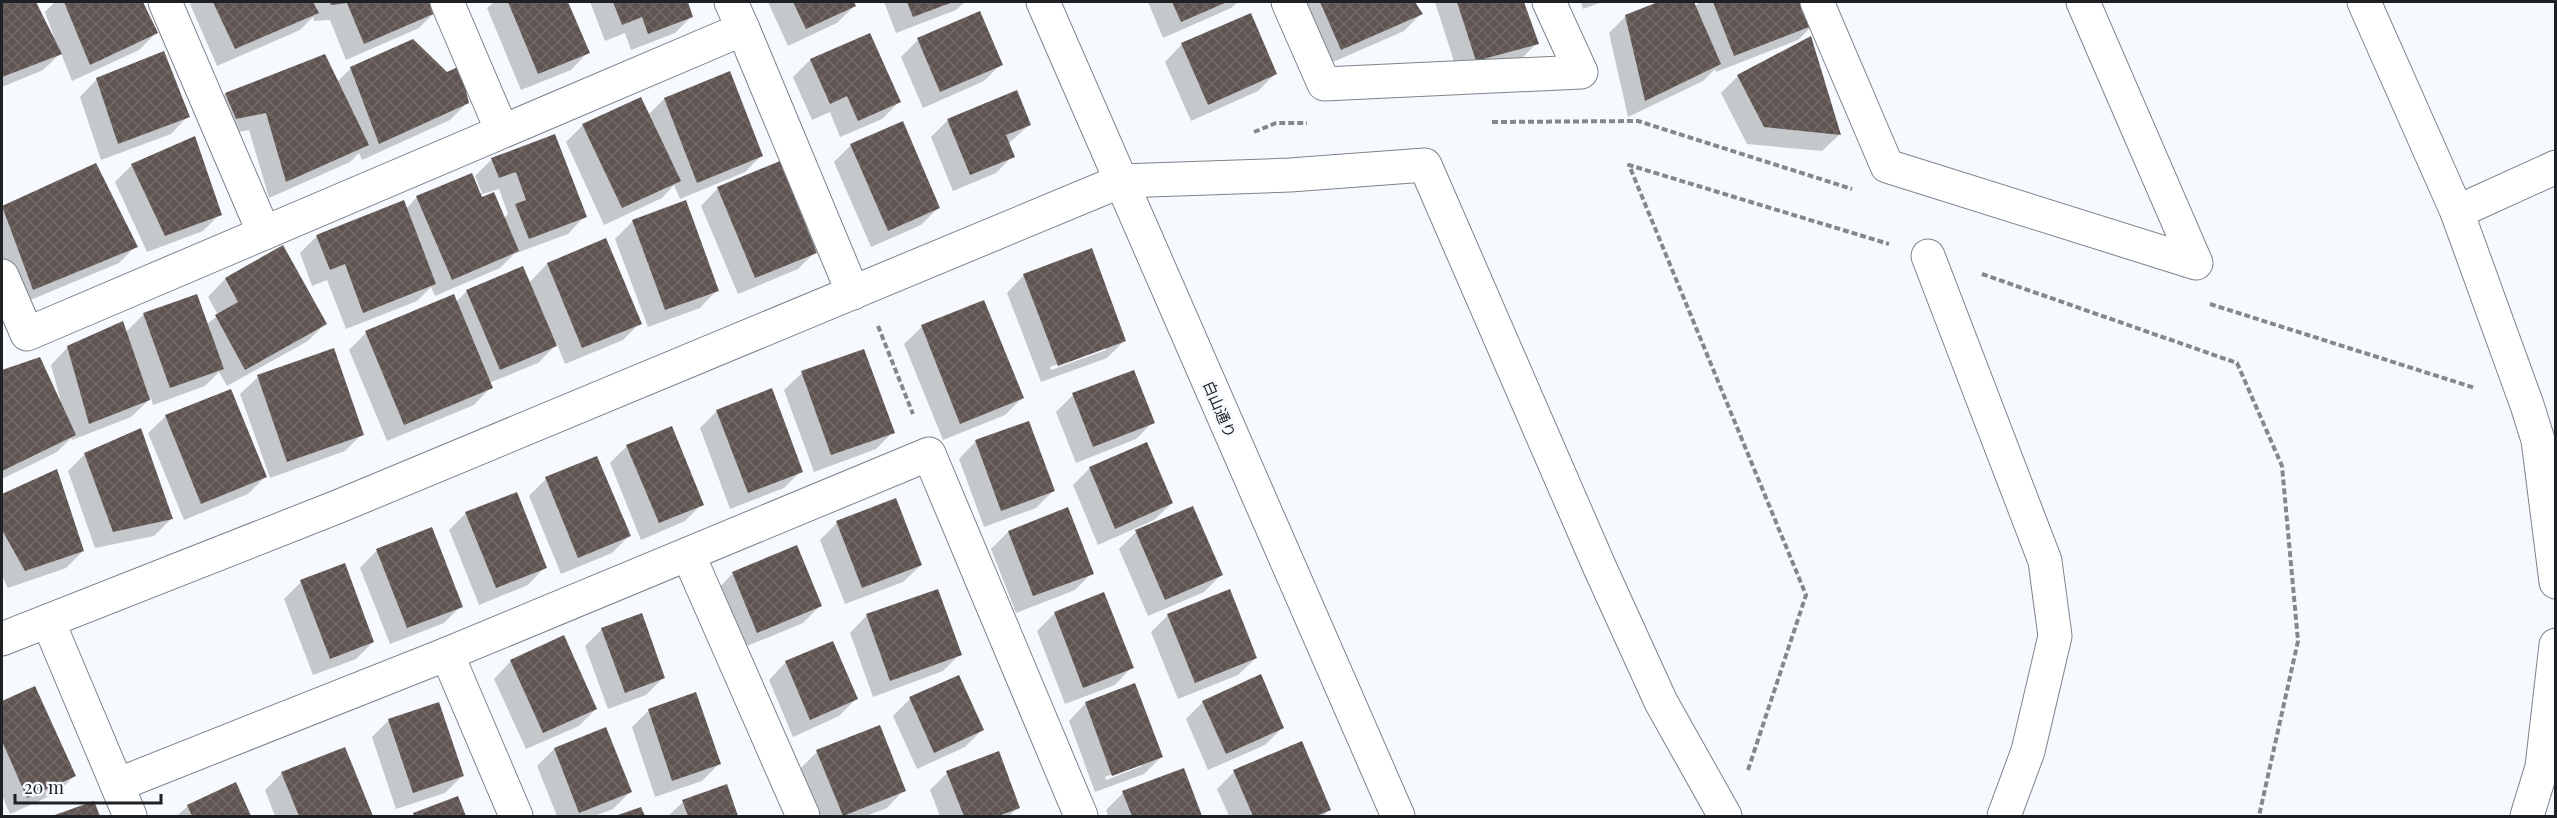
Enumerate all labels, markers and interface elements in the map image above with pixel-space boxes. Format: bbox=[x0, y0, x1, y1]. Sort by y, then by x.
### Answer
street label: 白山通り bbox=[1199, 377, 1241, 441]
scale bar bbox=[15, 767, 160, 805]
text: 20 m bbox=[24, 775, 64, 799]

